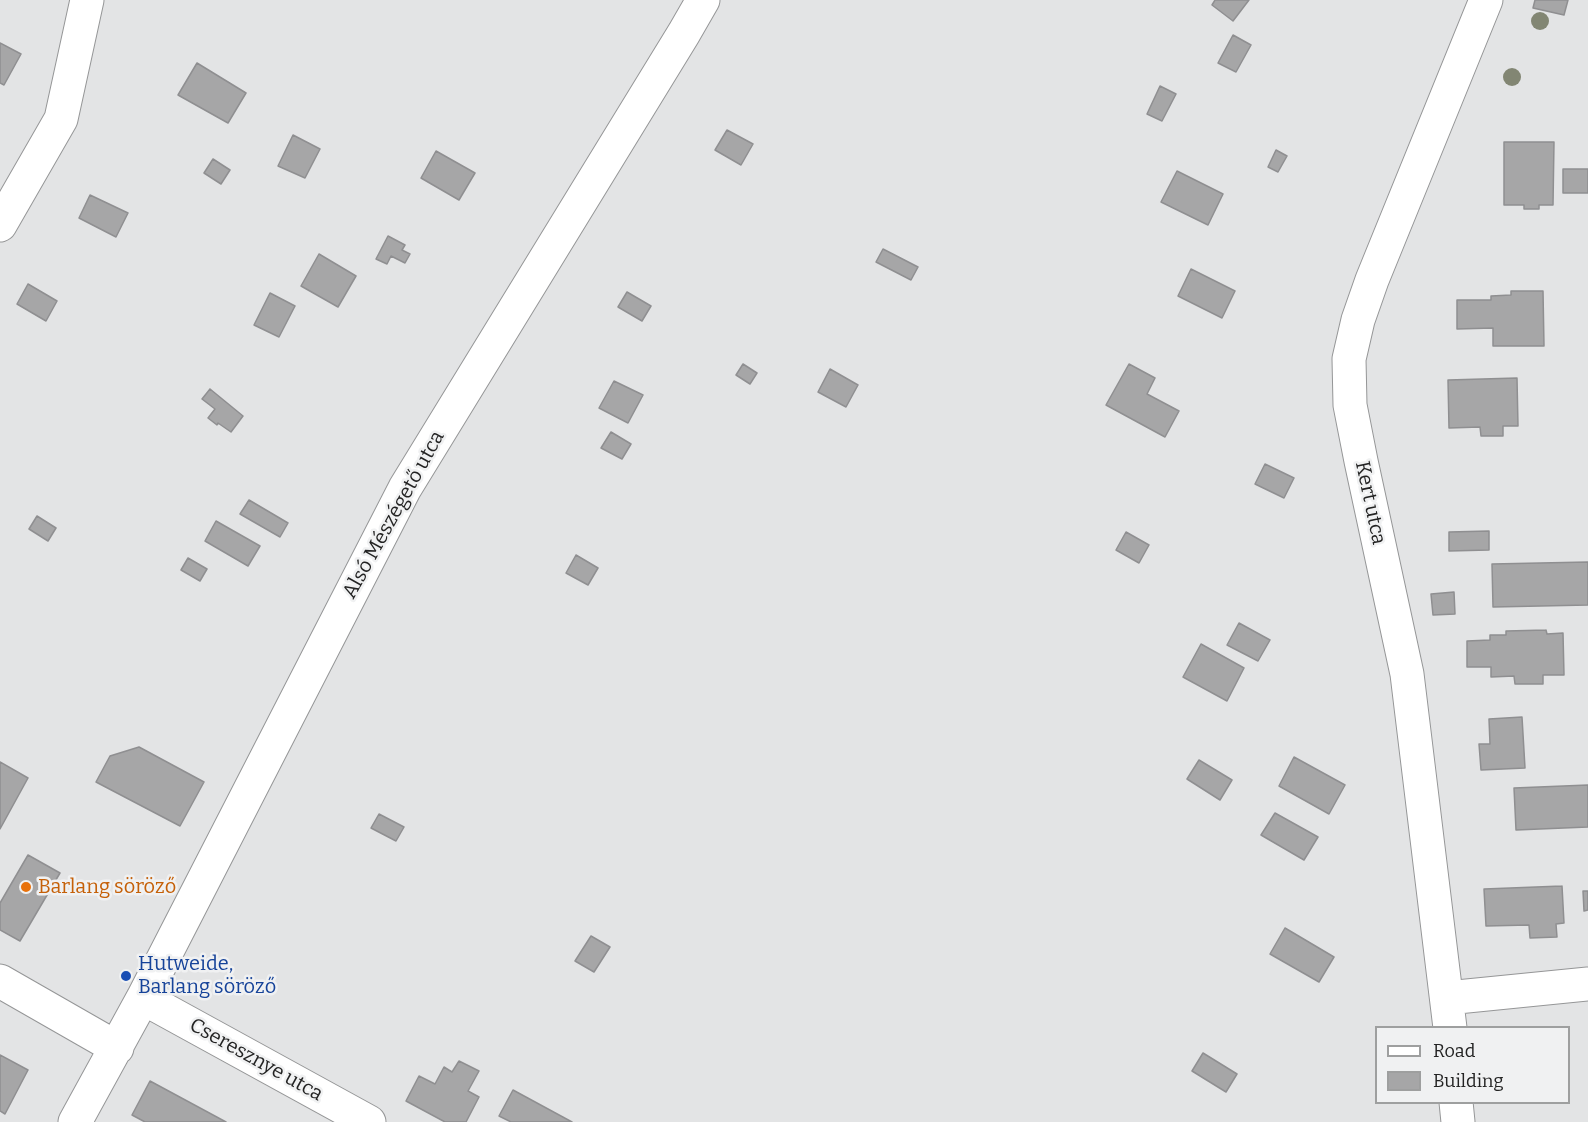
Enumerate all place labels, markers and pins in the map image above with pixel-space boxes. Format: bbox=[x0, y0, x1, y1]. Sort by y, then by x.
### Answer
place label: Barlang söröző bbox=[38, 875, 176, 899]
marker: Barlang söröző bbox=[19, 880, 33, 894]
place label: Hutweide, Barlang söröző bbox=[138, 952, 276, 999]
marker: Hutweide, Barlang söröző bbox=[119, 969, 133, 983]

